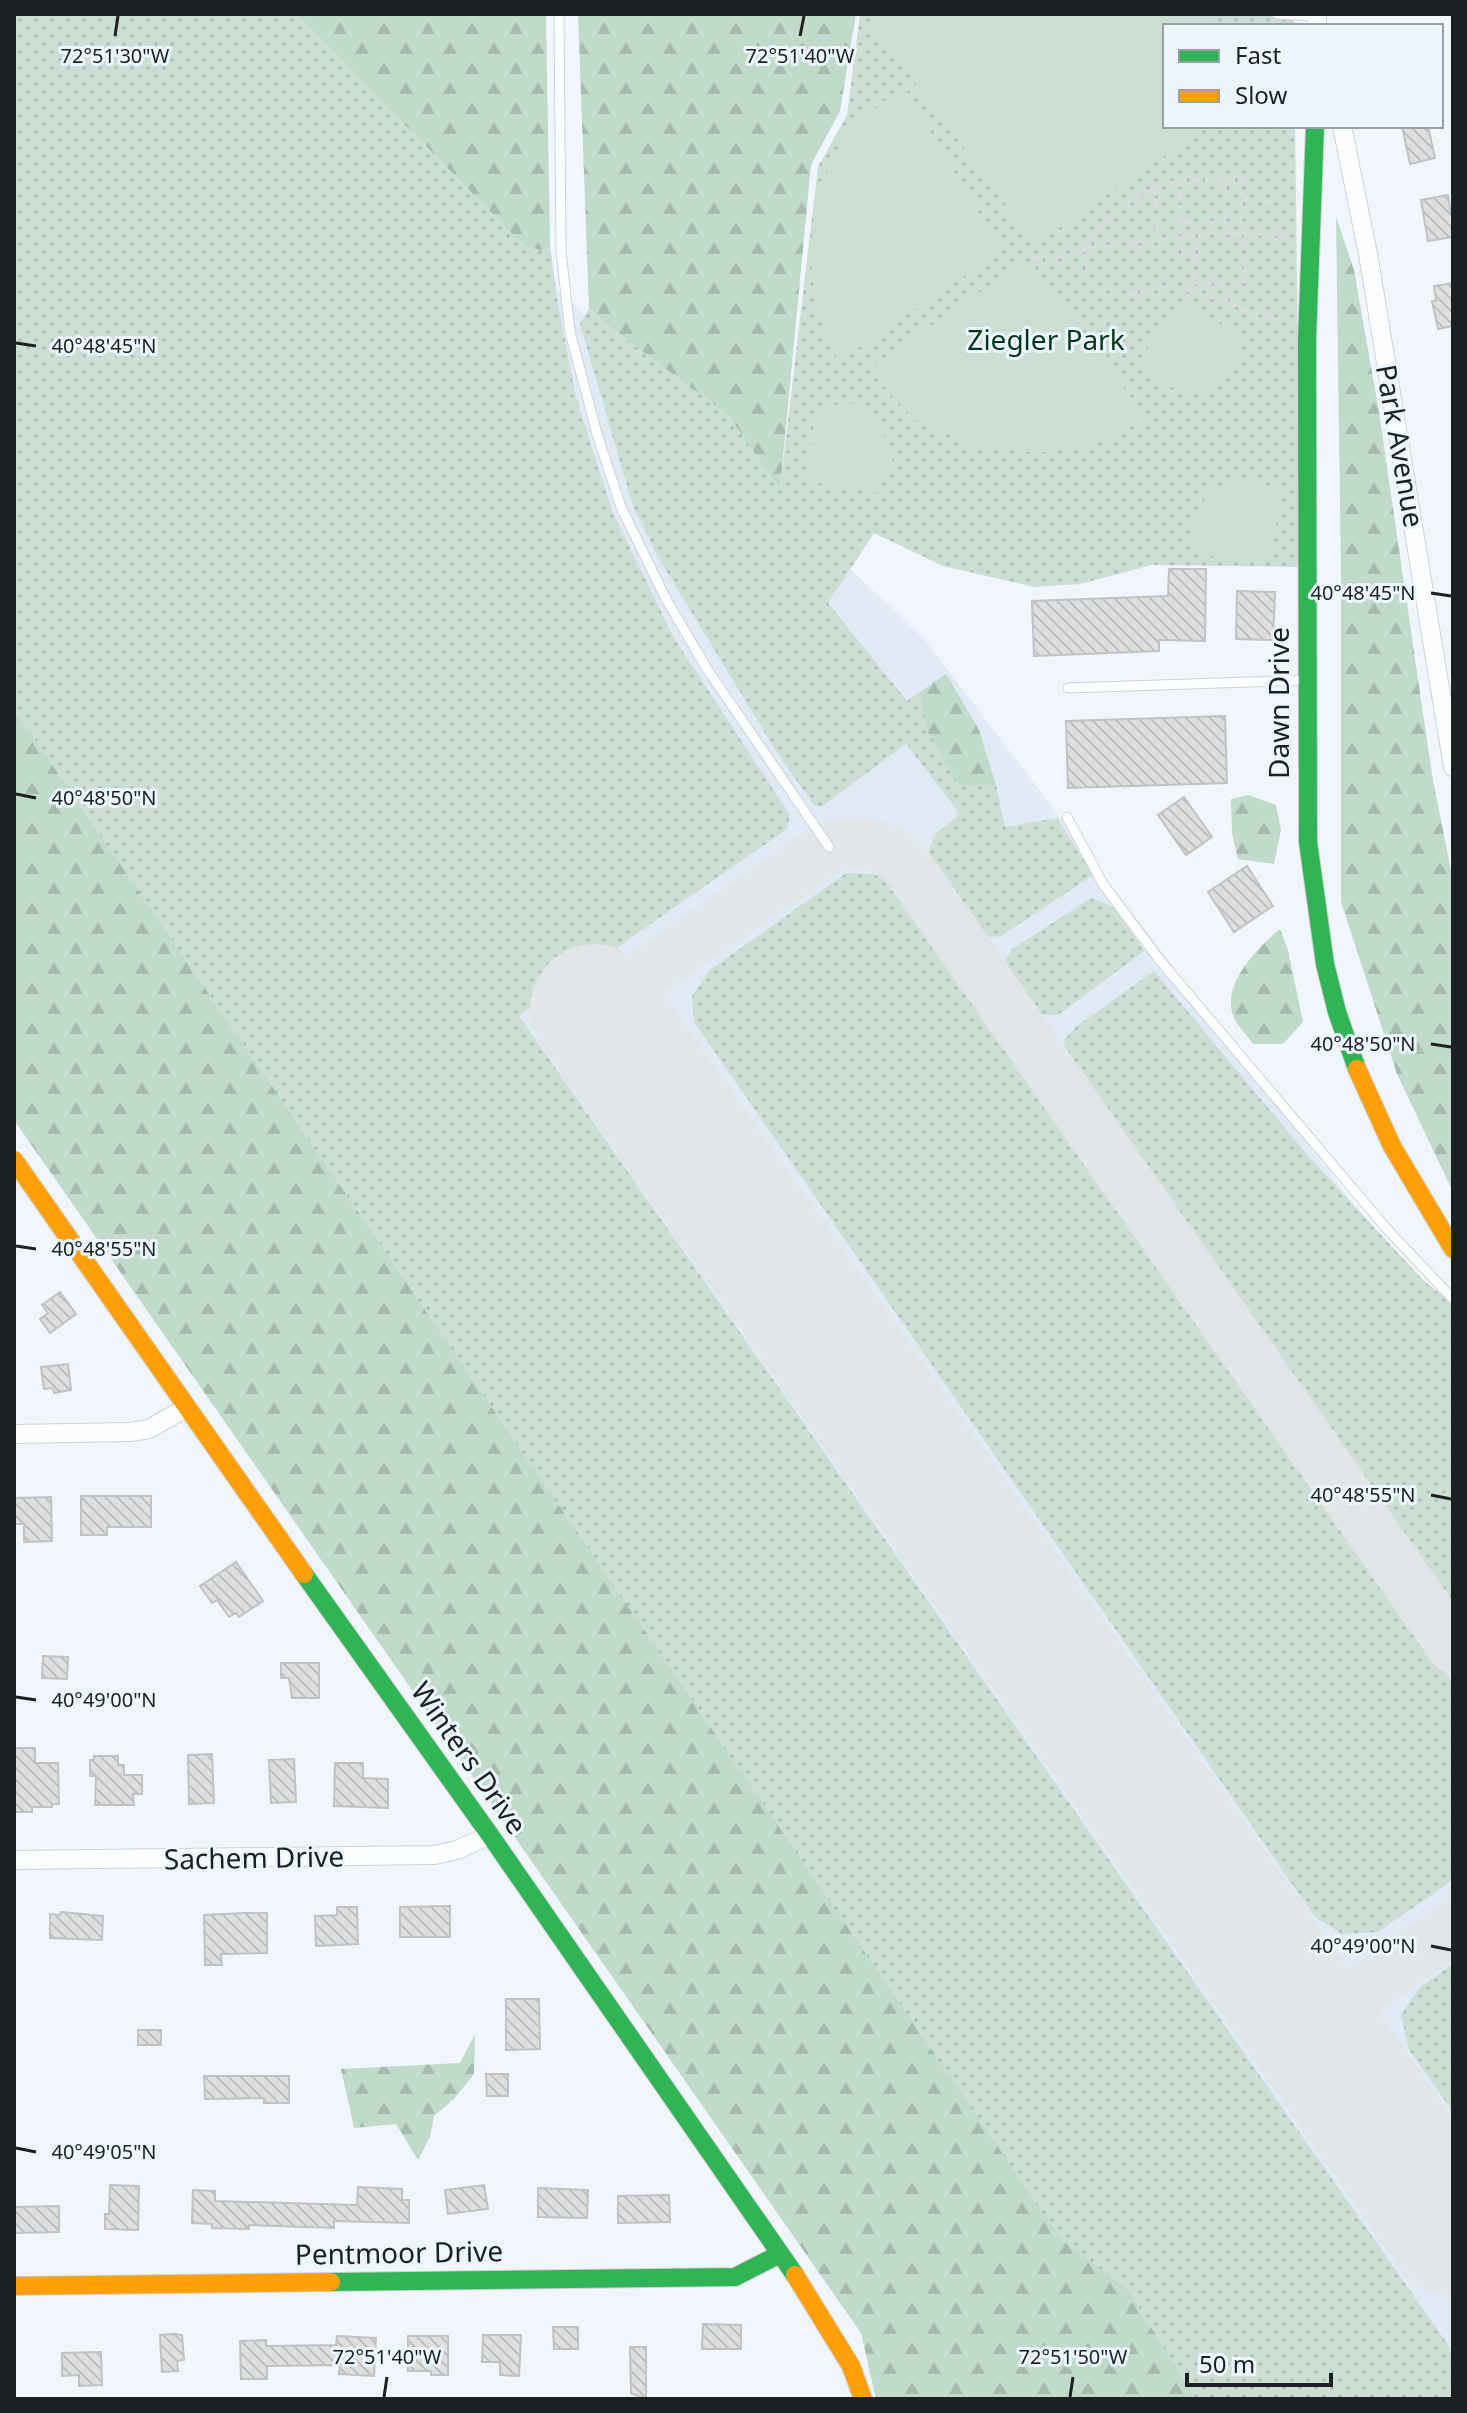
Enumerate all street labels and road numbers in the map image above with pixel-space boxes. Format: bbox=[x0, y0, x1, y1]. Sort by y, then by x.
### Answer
street label: Park Avenue bbox=[1368, 361, 1434, 530]
street label: Dawn Drive bbox=[1259, 627, 1297, 779]
street label: Winters Drive bbox=[403, 1674, 536, 1841]
street label: Sachem Drive bbox=[164, 1836, 344, 1878]
street label: Pentmoor Drive bbox=[295, 2231, 503, 2273]

